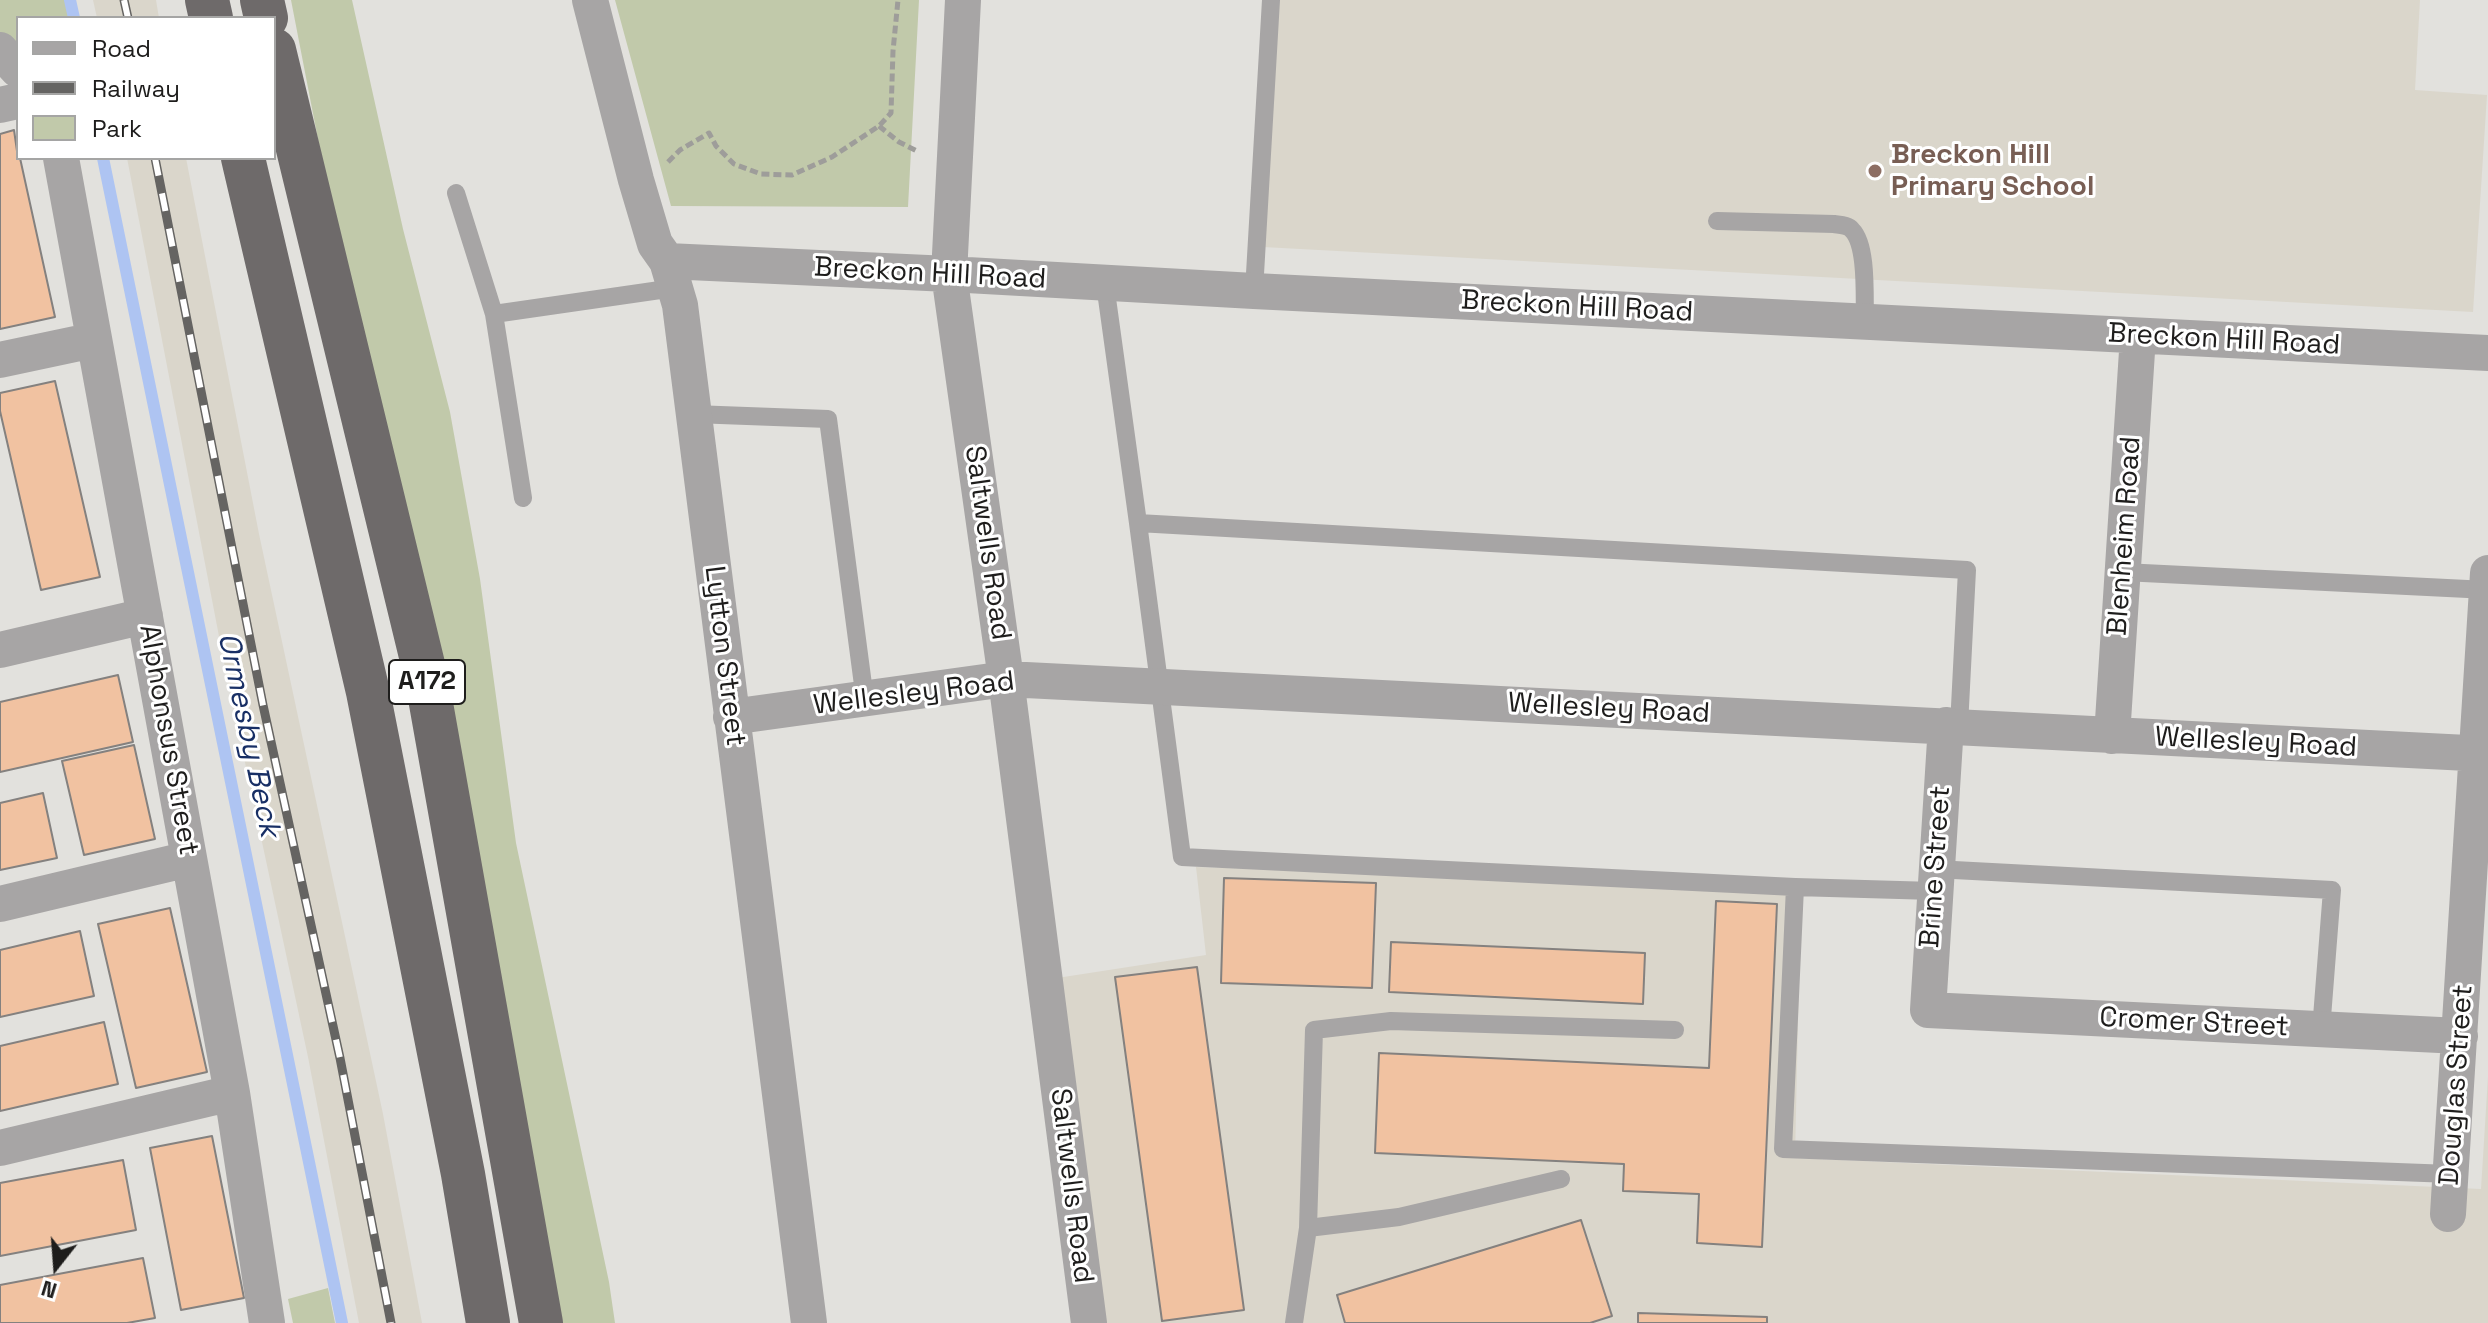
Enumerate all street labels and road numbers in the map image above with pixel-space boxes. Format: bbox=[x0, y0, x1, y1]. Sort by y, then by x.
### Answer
street label: Breckon Hill Road bbox=[813, 251, 1047, 297]
street label: Breckon Hill Road bbox=[1460, 284, 1694, 330]
street label: Breckon Hill Road bbox=[2107, 317, 2341, 363]
street label: Blenheim Road bbox=[2101, 435, 2149, 637]
street label: Saltwells Road bbox=[957, 444, 1017, 642]
street label: Lytton Street bbox=[696, 564, 752, 748]
street label: Alphonsus Street bbox=[131, 622, 205, 858]
road number: A172 bbox=[389, 660, 465, 704]
street label: Wellesley Road bbox=[812, 665, 1016, 723]
street label: Wellesley Road bbox=[1507, 687, 1711, 731]
street label: Wellesley Road bbox=[2154, 721, 2358, 765]
street label: Brine Street bbox=[1914, 785, 1958, 949]
street label: Douglas Street bbox=[2433, 983, 2481, 1187]
street label: Cromer Street bbox=[2099, 1001, 2289, 1045]
street label: Saltwells Road bbox=[1042, 1087, 1100, 1285]

